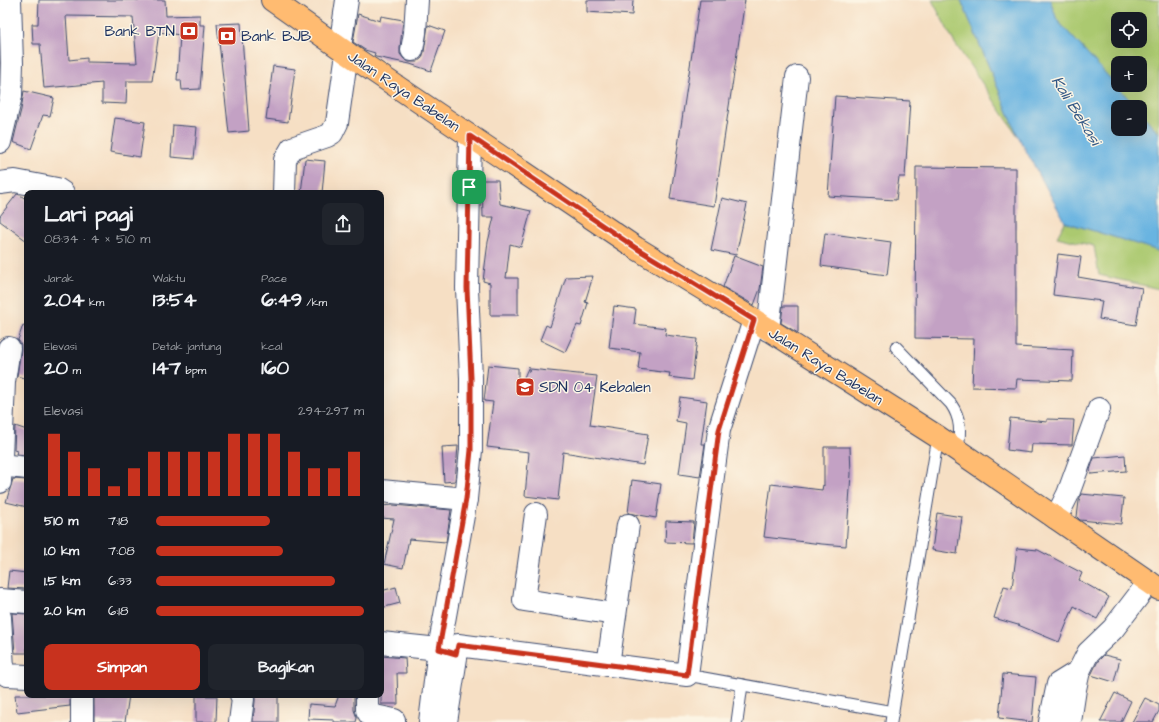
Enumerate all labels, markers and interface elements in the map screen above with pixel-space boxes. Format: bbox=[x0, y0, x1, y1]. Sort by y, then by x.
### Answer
map controls bbox=[1111, 12, 1147, 136]
button: locate bbox=[1111, 12, 1147, 48]
bank icon: Bank BTN bbox=[178, 20, 200, 42]
place label: Bank BTN bbox=[105, 21, 175, 42]
bank icon: Bank BJB bbox=[216, 25, 238, 47]
place label: Bank BJB bbox=[241, 26, 312, 47]
street label: Jalan Raya Babelan bbox=[343, 46, 465, 138]
button: + bbox=[1111, 56, 1147, 92]
water label: Kali Bekasi bbox=[1046, 72, 1107, 151]
button: − bbox=[1111, 100, 1147, 136]
pin bbox=[452, 170, 486, 204]
icon: arrive bbox=[458, 176, 480, 198]
text: Lari pagi bbox=[44, 199, 133, 230]
button: share bbox=[322, 203, 364, 245]
text: 08:34 · 4 × 510 m bbox=[44, 230, 150, 248]
text: Jarak bbox=[44, 271, 74, 286]
text: Waktu bbox=[153, 271, 185, 286]
text: Pace bbox=[261, 271, 287, 286]
text: 2.04 bbox=[44, 286, 85, 314]
text: 13:54 bbox=[153, 286, 197, 314]
text: 6:49 bbox=[261, 286, 302, 314]
text: km bbox=[85, 295, 104, 310]
text: /km bbox=[302, 295, 327, 310]
street label: Jalan Raya Babelan bbox=[764, 323, 888, 411]
text: Elevasi bbox=[44, 339, 77, 354]
text: Detak jantung bbox=[153, 339, 221, 354]
text: kcal bbox=[261, 339, 282, 354]
text: 20 bbox=[44, 354, 68, 382]
text: 147 bbox=[153, 354, 181, 382]
text: 160 bbox=[261, 354, 289, 382]
text: m bbox=[68, 363, 81, 378]
text: bpm bbox=[181, 363, 206, 378]
school or university icon: SDN 04 Kebalen bbox=[514, 376, 536, 398]
place label: SDN 04 Kebalen bbox=[539, 377, 651, 398]
text: Elevasi bbox=[44, 402, 83, 420]
text: 294–297 m bbox=[298, 402, 364, 420]
text: 510 m bbox=[44, 512, 78, 530]
text: 7:18 bbox=[108, 512, 128, 530]
text: 1.0 km bbox=[44, 542, 79, 560]
text: 7:08 bbox=[108, 542, 135, 560]
text: 1.5 km bbox=[44, 572, 80, 590]
text: 6:33 bbox=[108, 572, 132, 590]
text: 2.0 km bbox=[44, 602, 85, 620]
text: 6:18 bbox=[108, 602, 128, 620]
button: Simpan bbox=[44, 644, 200, 690]
button: Bagikan bbox=[208, 644, 364, 690]

